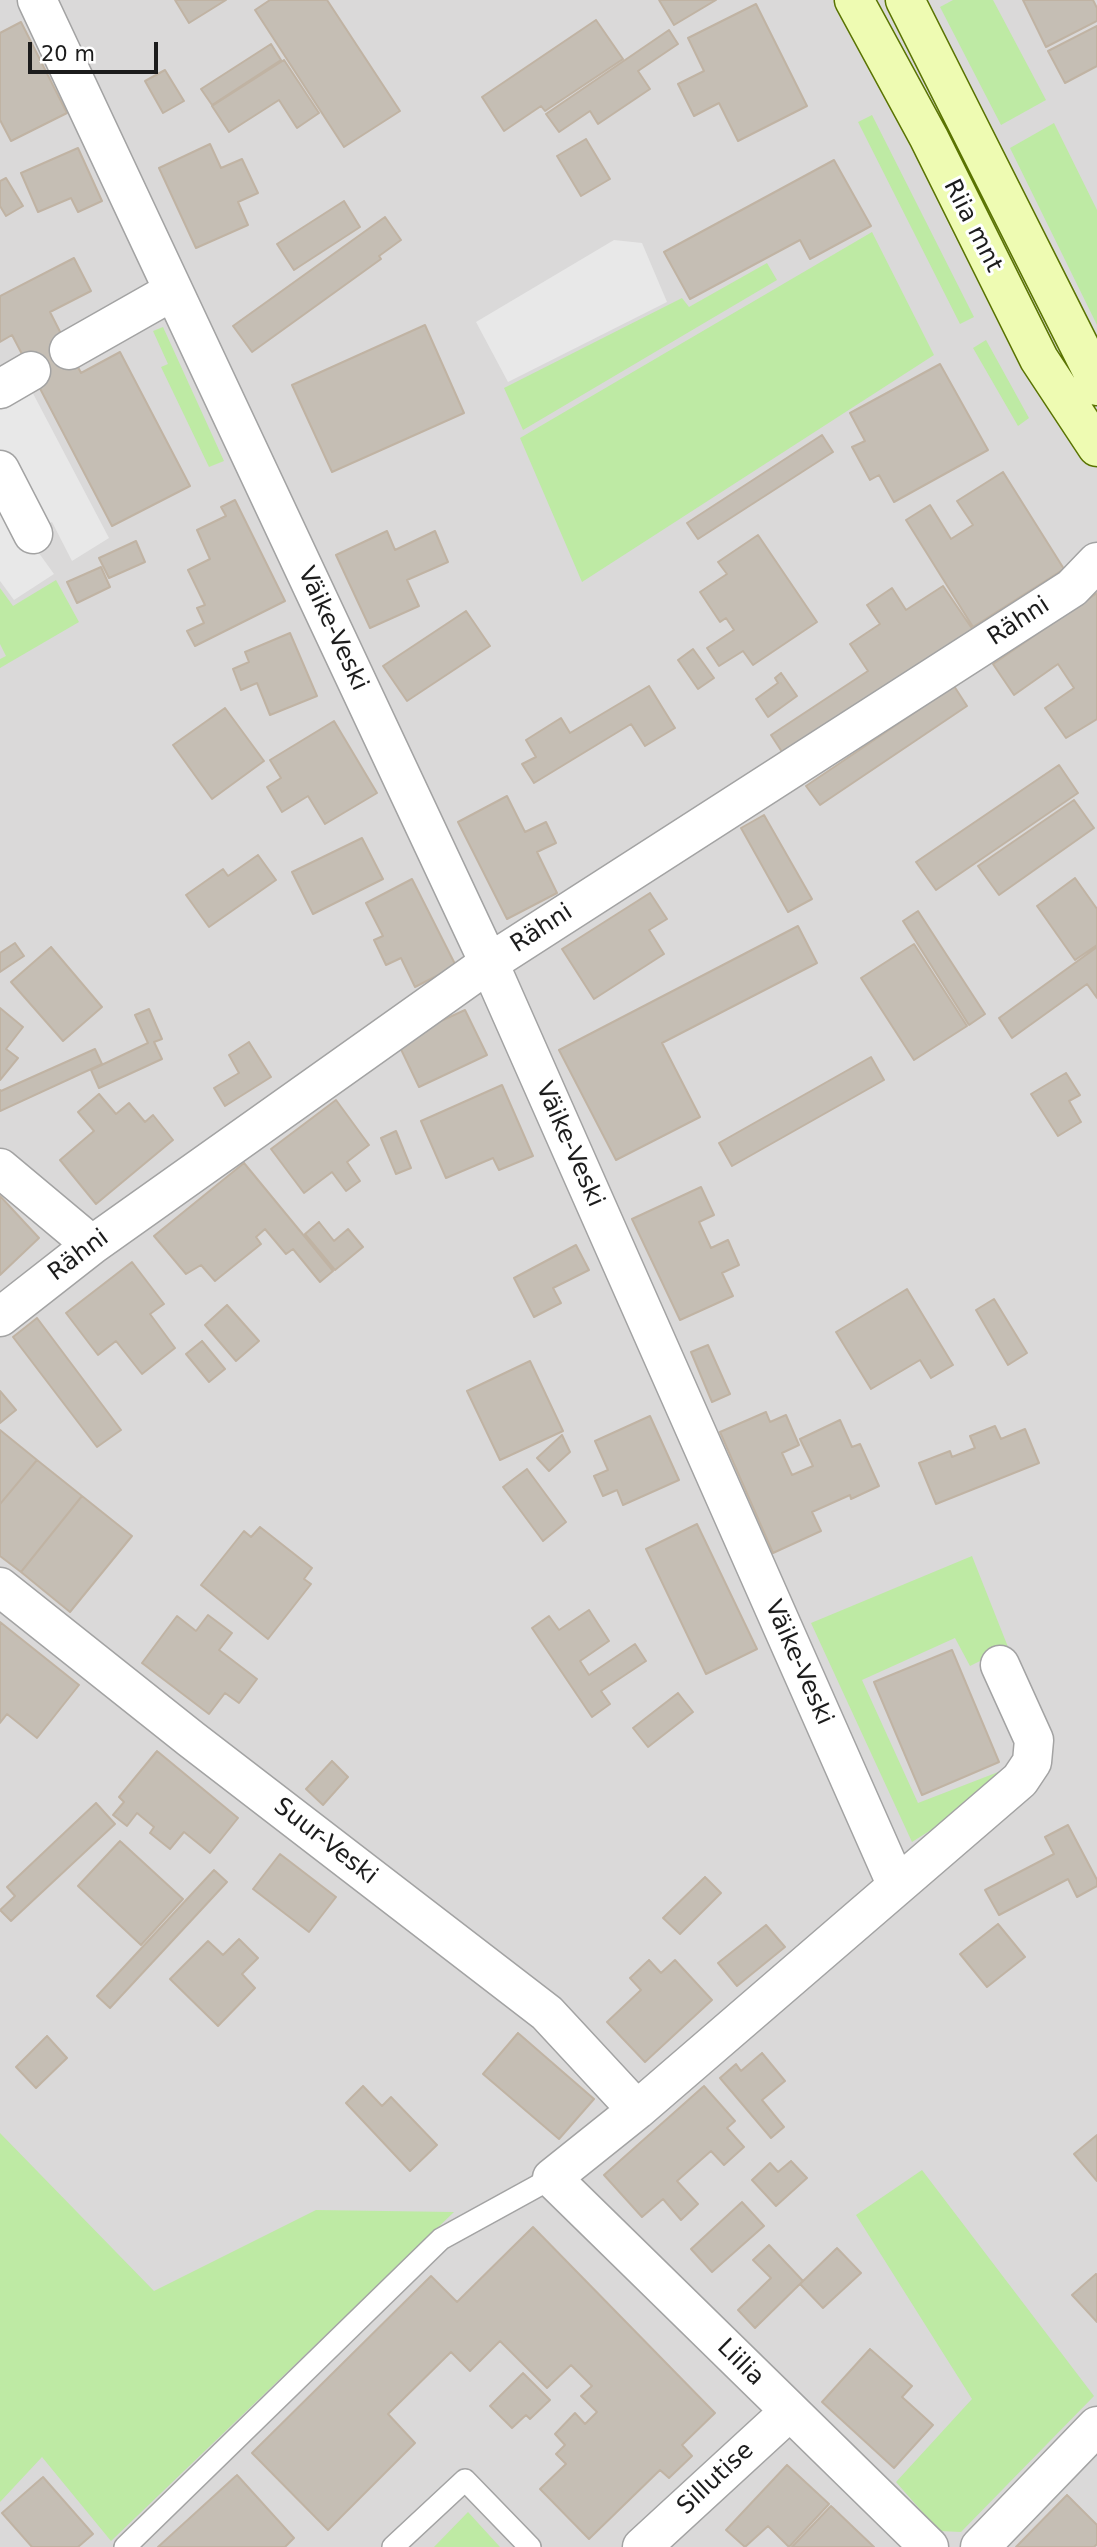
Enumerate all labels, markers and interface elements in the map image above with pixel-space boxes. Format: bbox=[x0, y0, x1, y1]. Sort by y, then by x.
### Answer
scale bar bbox=[32, 28, 161, 72]
text: 20 m bbox=[41, 42, 95, 66]
street label: Riia mnt bbox=[936, 175, 1008, 277]
street label: Väike-Veski bbox=[291, 562, 373, 696]
street label: Rähni bbox=[983, 591, 1055, 653]
street label: Rähni bbox=[506, 898, 578, 960]
street label: Väike-Veski bbox=[529, 1078, 609, 1212]
street label: Rähni bbox=[43, 1224, 115, 1288]
street label: Väike-Veski bbox=[758, 1596, 838, 1730]
street label: Suur-Veski bbox=[267, 1793, 383, 1891]
street label: Liilia bbox=[710, 2333, 770, 2393]
street label: Sillutise bbox=[672, 2436, 760, 2522]

